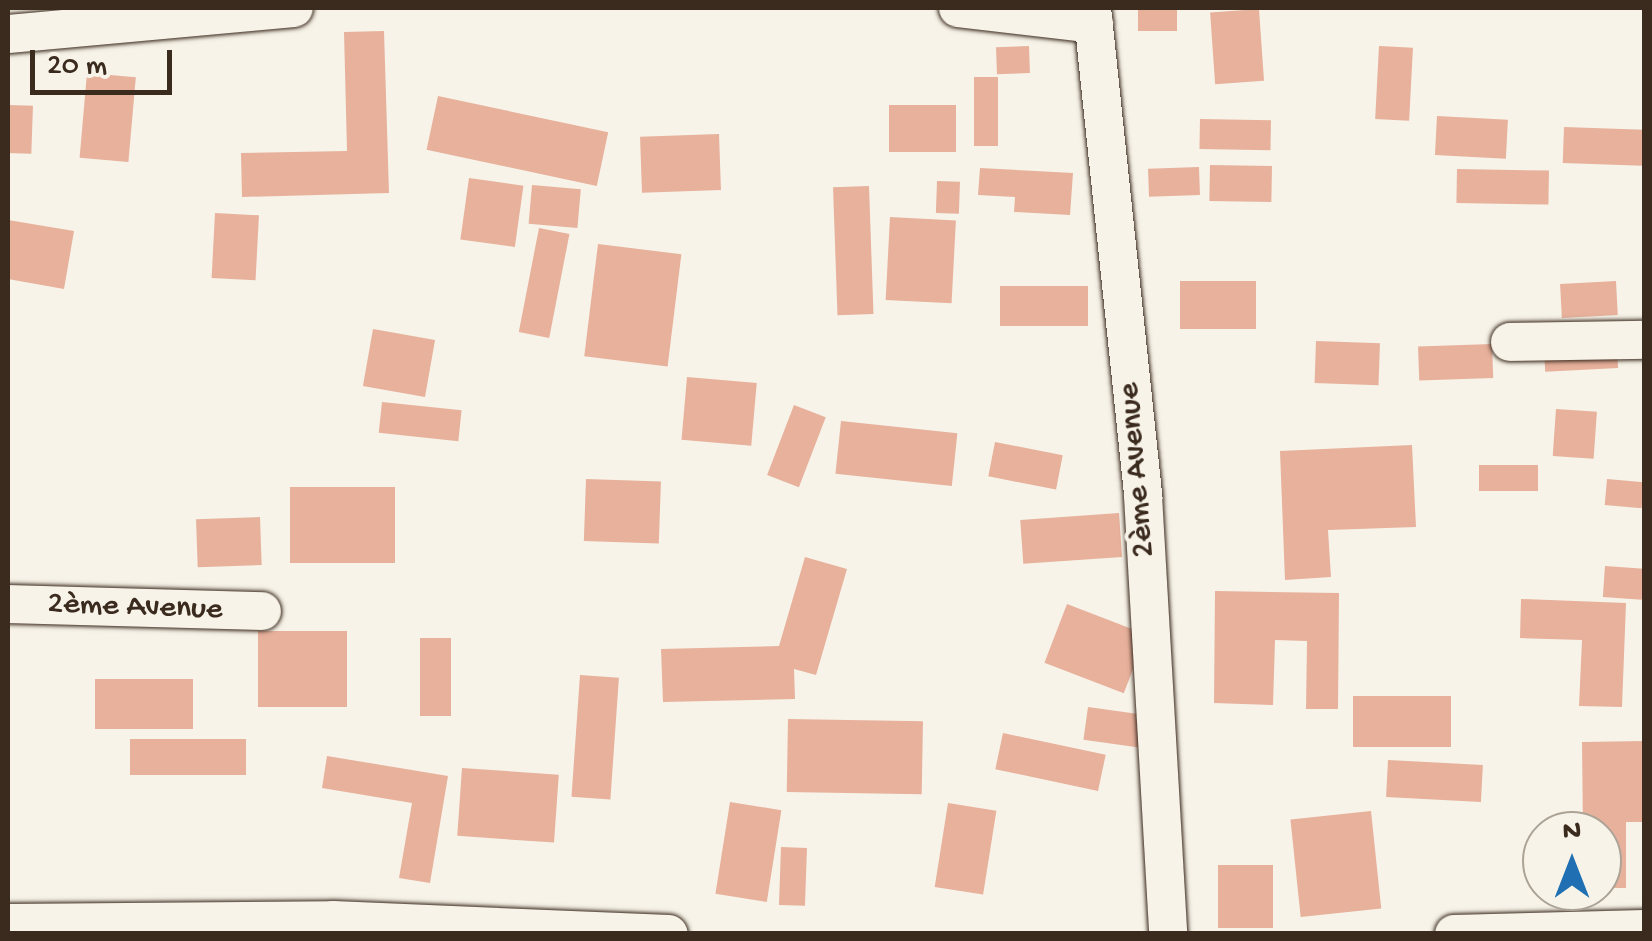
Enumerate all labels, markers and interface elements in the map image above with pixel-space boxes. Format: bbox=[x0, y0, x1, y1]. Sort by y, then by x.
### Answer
scale bar bbox=[35, 30, 178, 92]
text: 20 m bbox=[47, 50, 107, 85]
street label: 2ème Avenue bbox=[1111, 381, 1165, 559]
street label: 2ème Avenue bbox=[47, 586, 223, 630]
north arrow bbox=[1522, 811, 1622, 911]
text: N bbox=[1563, 816, 1581, 849]

